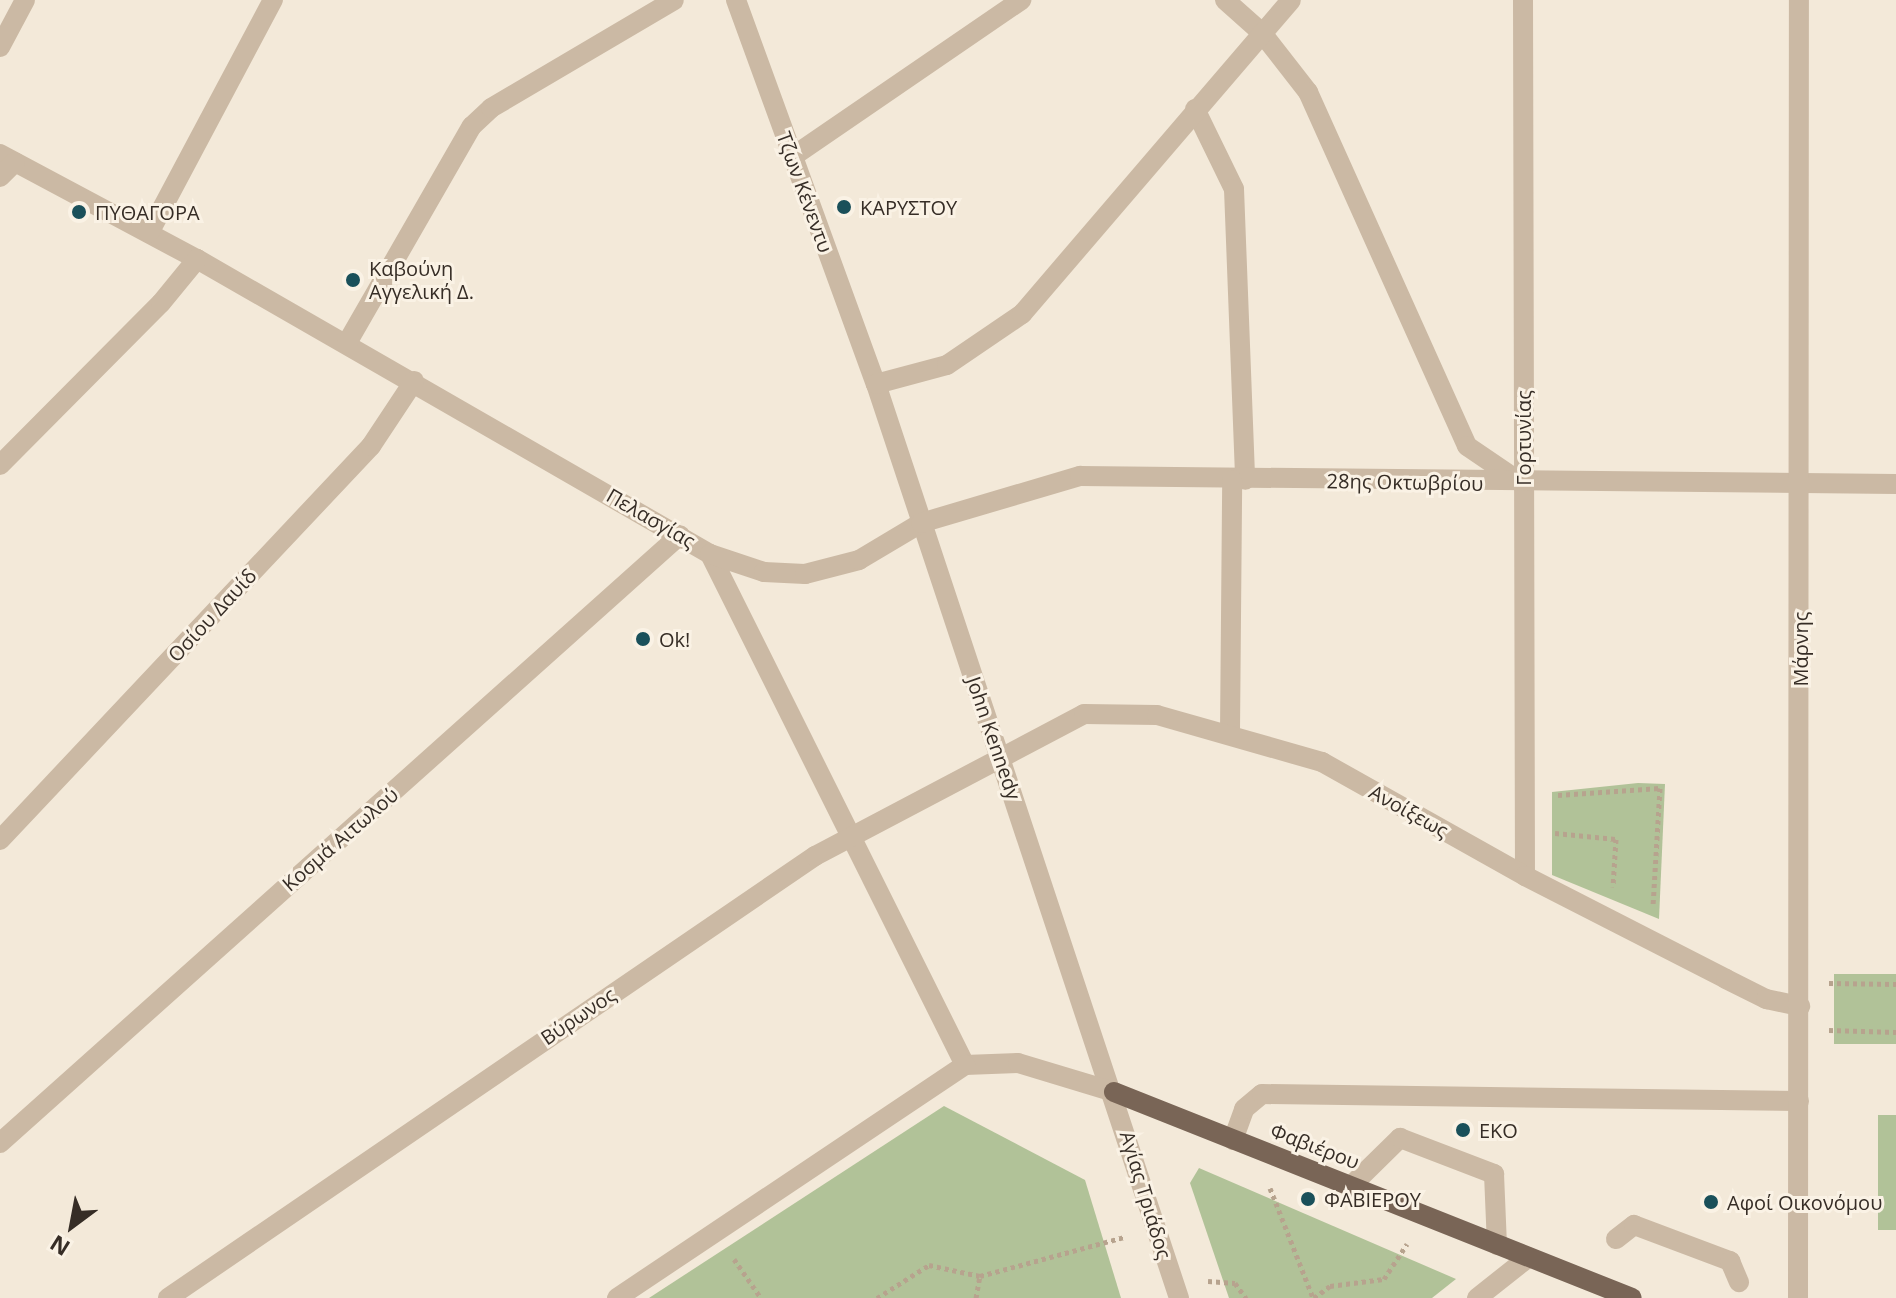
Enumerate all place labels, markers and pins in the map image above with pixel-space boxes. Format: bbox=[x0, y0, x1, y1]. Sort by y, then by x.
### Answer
place label: ΚΑΡΥΣΤΟΥ bbox=[860, 195, 957, 219]
marker: ΚΑΡΥΣΤΟΥ bbox=[835, 198, 853, 216]
place label: ΠΥΘΑΓΟΡΑ bbox=[95, 200, 200, 224]
marker: ΠΥΘΑΓΟΡΑ bbox=[70, 203, 88, 221]
place label: Καβούνη Αγγελική Δ. bbox=[369, 256, 474, 303]
marker: Καβούνη Αγγελική Δ. bbox=[344, 271, 362, 289]
place label: Ok! bbox=[659, 627, 690, 651]
marker: Ok! bbox=[634, 630, 652, 648]
place label: EKO bbox=[1479, 1118, 1518, 1142]
marker: EKO bbox=[1454, 1121, 1472, 1139]
place label: ΦΑΒΙΕΡΟΥ bbox=[1324, 1187, 1421, 1211]
marker: ΦΑΒΙΕΡΟΥ bbox=[1299, 1190, 1317, 1208]
place label: Αφοί Οικονόμου bbox=[1727, 1190, 1882, 1214]
marker: Αφοί Οικονόμου bbox=[1702, 1193, 1720, 1211]

